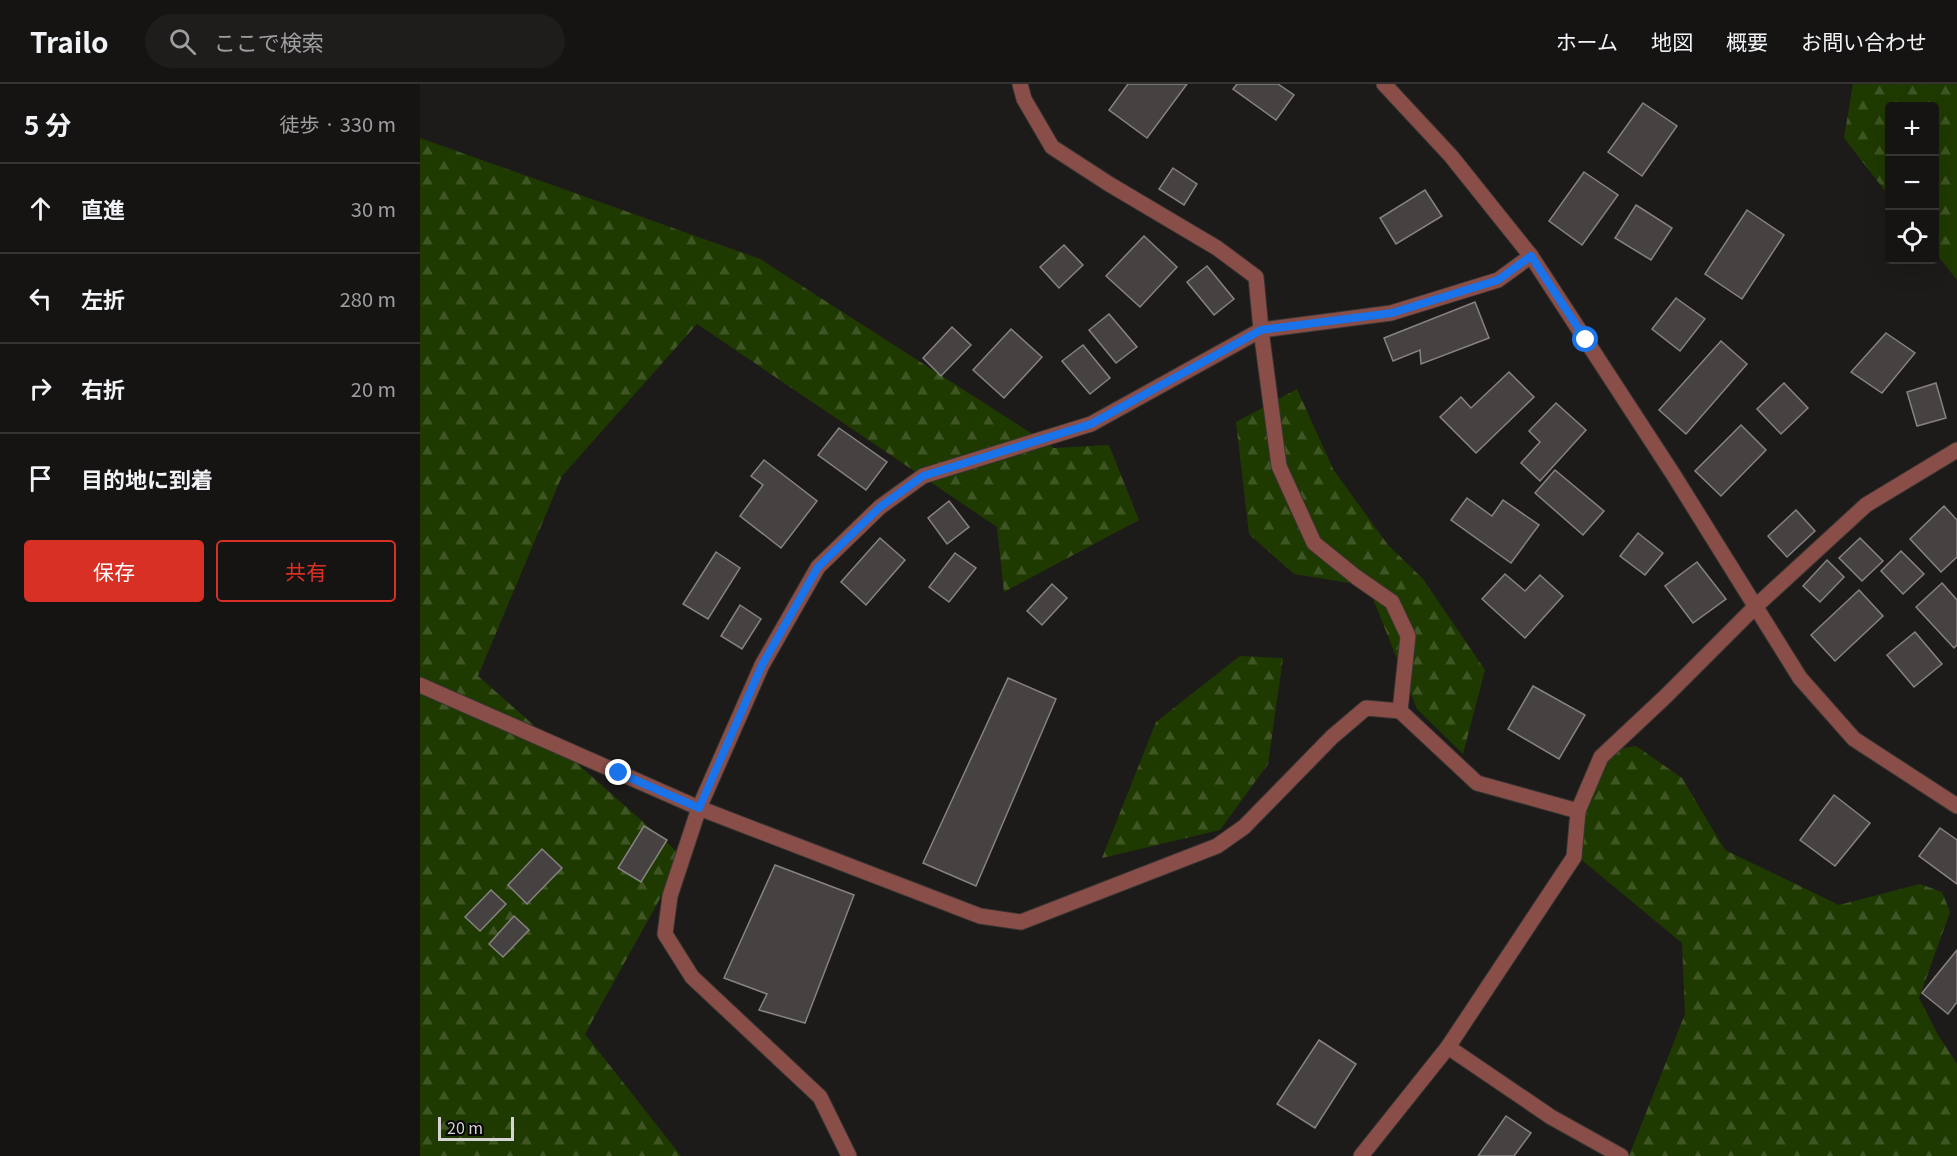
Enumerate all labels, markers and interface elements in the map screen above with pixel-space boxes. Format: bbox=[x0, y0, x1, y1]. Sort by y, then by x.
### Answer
search box bbox=[145, 14, 565, 68]
text: Trailo bbox=[30, 21, 109, 61]
icon: search bbox=[166, 25, 199, 58]
text: ここで検索 bbox=[214, 25, 324, 57]
text: ホーム bbox=[1556, 26, 1618, 56]
text: 地図 bbox=[1651, 26, 1693, 56]
text: 概要 bbox=[1726, 26, 1768, 56]
text: お問い合わせ bbox=[1801, 26, 1927, 56]
map controls bbox=[1885, 102, 1939, 264]
button: + bbox=[1885, 102, 1939, 156]
text: 5 分 bbox=[24, 105, 71, 142]
text: 徒歩 · 330 m bbox=[280, 109, 396, 138]
button: − bbox=[1885, 156, 1939, 210]
icon: ahead bbox=[24, 192, 57, 225]
text: 直進 bbox=[81, 192, 125, 224]
text: 30 m bbox=[351, 194, 396, 223]
button: locate bbox=[1885, 210, 1939, 264]
icon: left bbox=[24, 282, 57, 315]
text: 左折 bbox=[81, 282, 125, 314]
text: 280 m bbox=[340, 284, 396, 313]
route start bbox=[1572, 326, 1598, 352]
icon: right bbox=[24, 372, 57, 405]
text: 右折 bbox=[81, 372, 125, 404]
text: 20 m bbox=[351, 374, 396, 403]
icon: arrive bbox=[24, 462, 57, 495]
text: 目的地に到着 bbox=[81, 462, 213, 494]
button: 保存 bbox=[24, 540, 204, 602]
button: 共有 bbox=[216, 540, 396, 602]
route end bbox=[605, 759, 631, 785]
scale bar bbox=[438, 1114, 514, 1142]
text: 20 m bbox=[447, 1115, 483, 1139]

